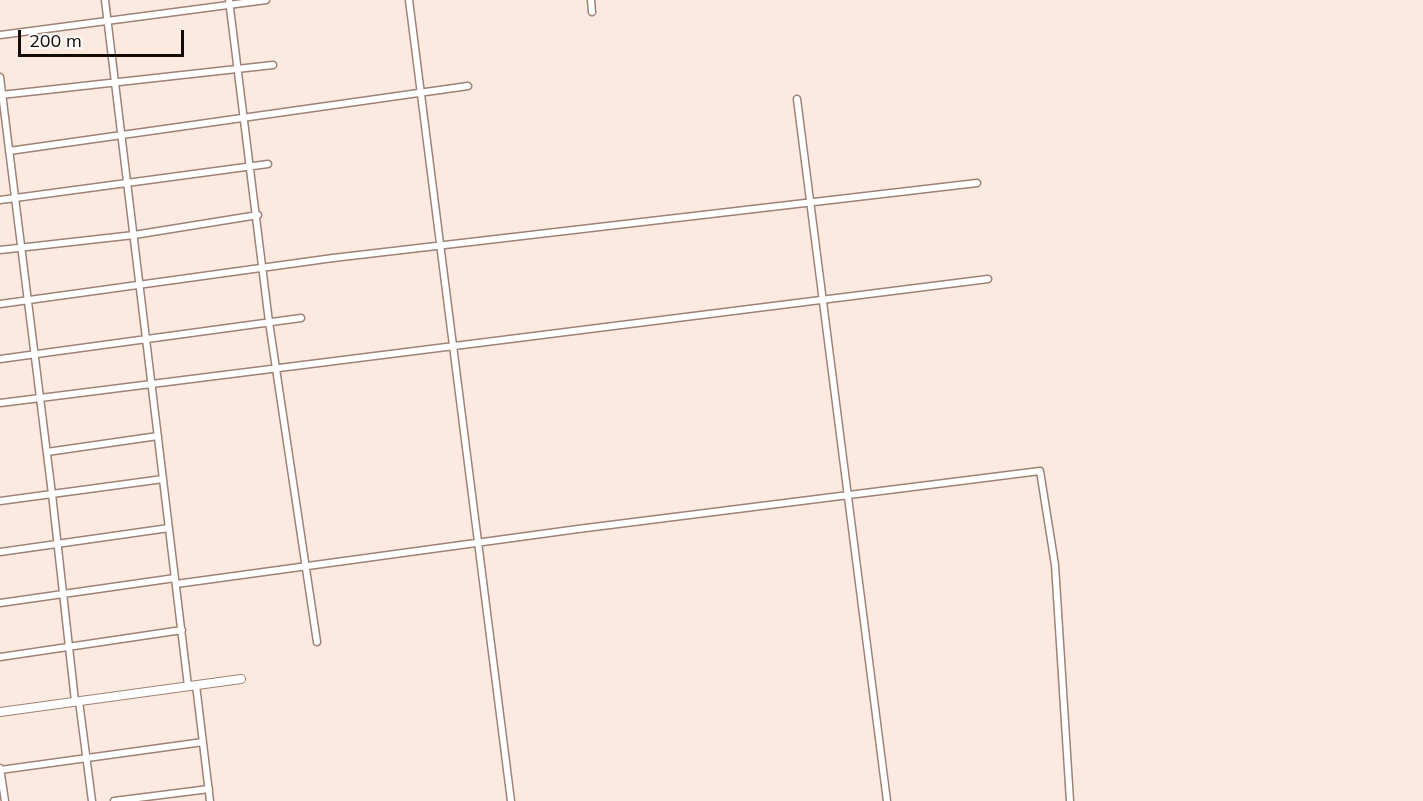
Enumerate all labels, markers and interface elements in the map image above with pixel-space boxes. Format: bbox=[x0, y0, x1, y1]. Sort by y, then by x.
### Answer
scale bar bbox=[21, 18, 188, 56]
text: 200 m bbox=[29, 29, 82, 52]

